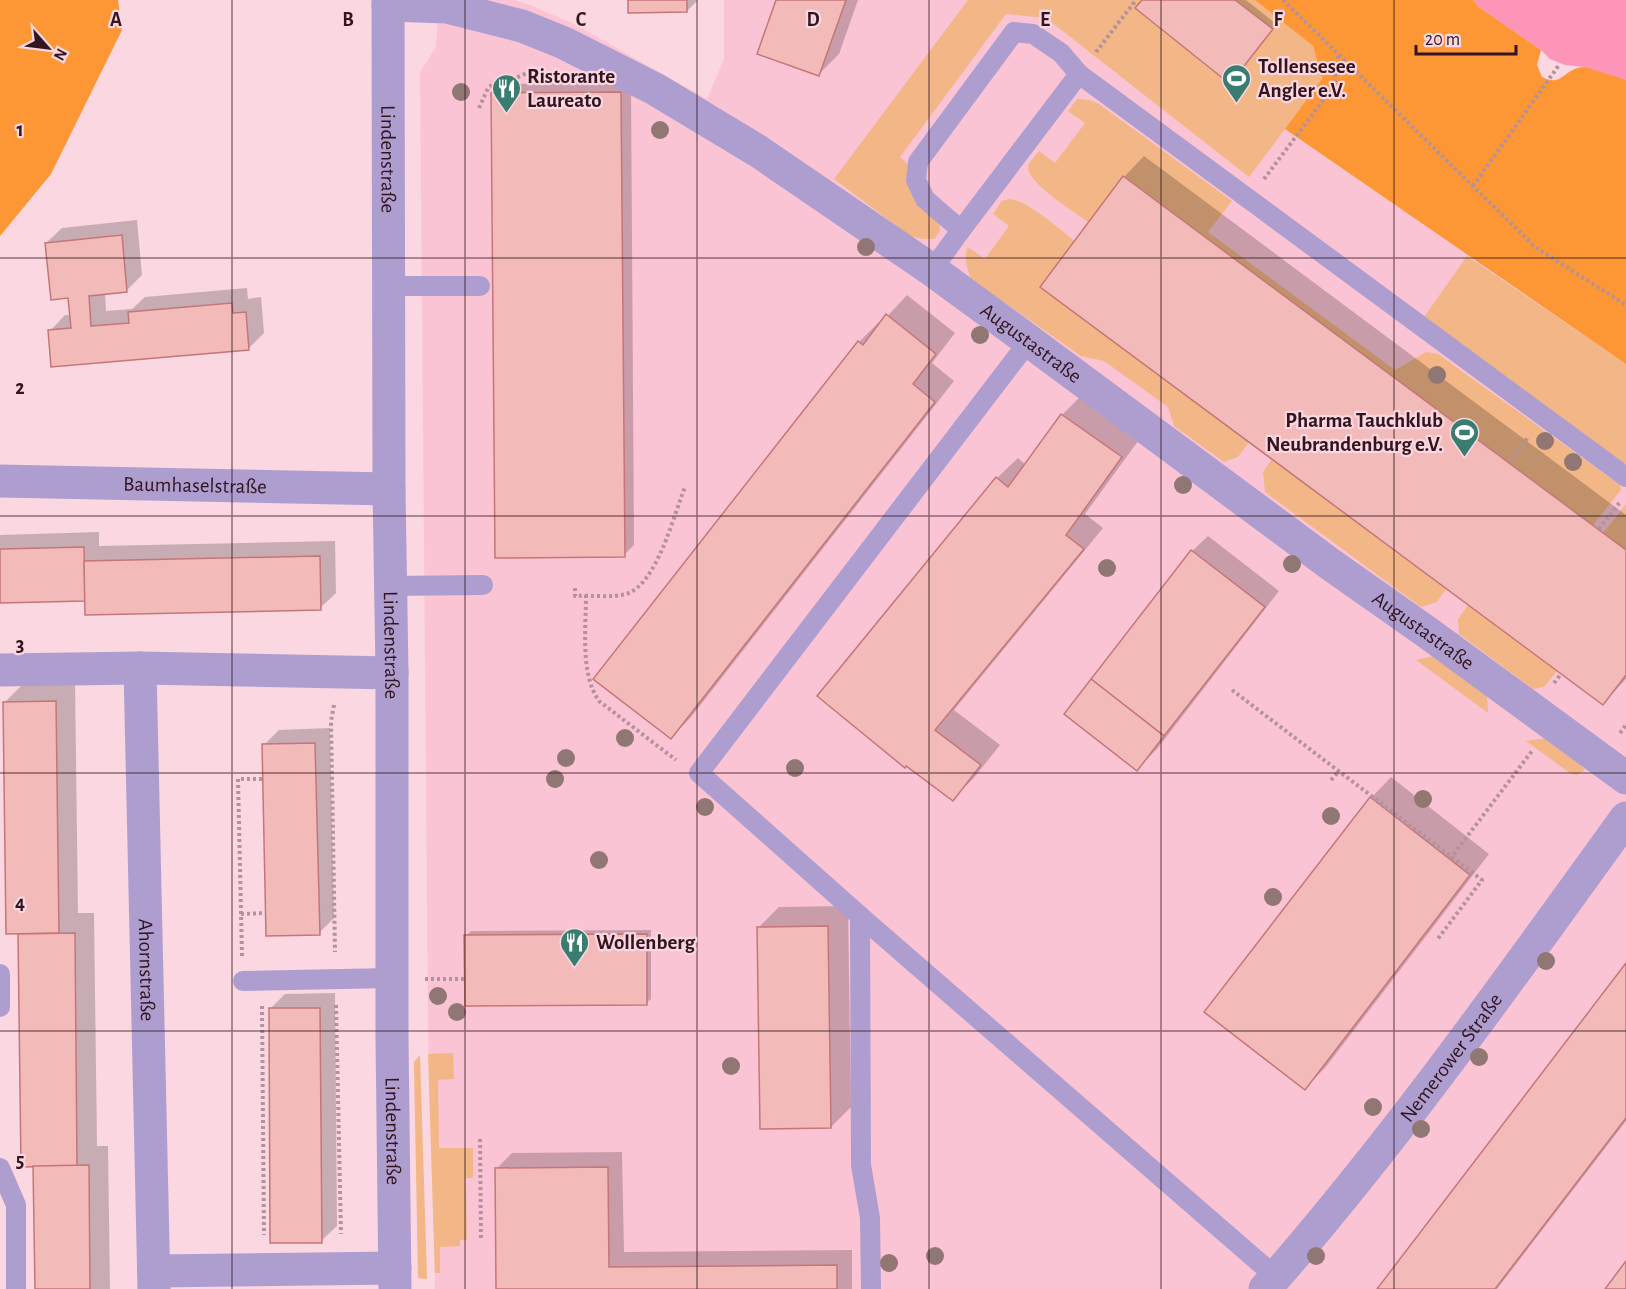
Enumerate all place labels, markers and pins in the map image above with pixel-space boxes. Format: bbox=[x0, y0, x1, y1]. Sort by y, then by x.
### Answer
place label: Tollensesee Angler e.V. bbox=[1258, 56, 1356, 101]
sports icon: Tollensesee Angler e.V. bbox=[1221, 62, 1253, 104]
place label: Ristorante Laureato bbox=[527, 66, 615, 111]
restaurant icon: Ristorante Laureato bbox=[490, 72, 522, 114]
place label: Pharma Tauchklub Neubrandenburg e.V. bbox=[1266, 410, 1443, 455]
sports icon: Pharma Tauchklub Neubrandenburg e.V. bbox=[1448, 416, 1480, 458]
restaurant icon: Wollenberg bbox=[559, 926, 591, 968]
place label: Wollenberg bbox=[596, 932, 696, 953]

